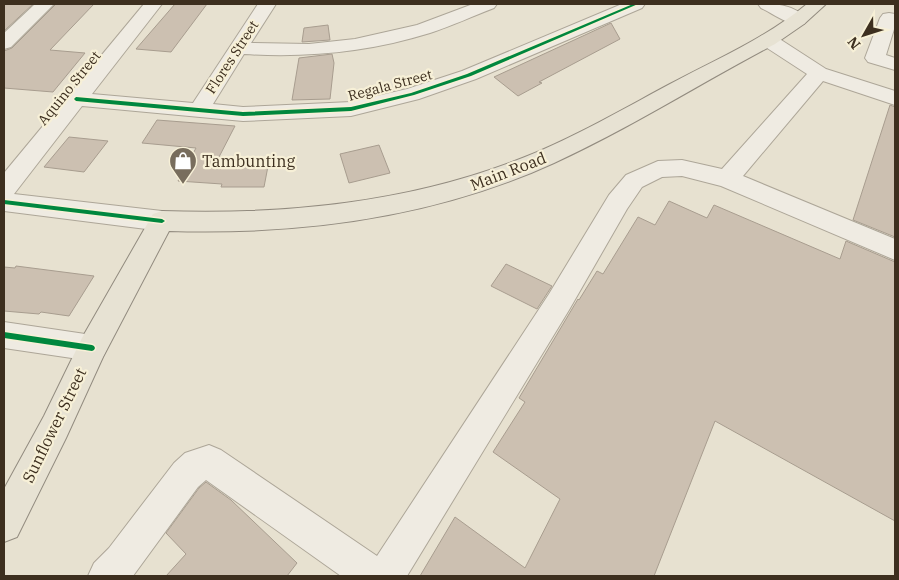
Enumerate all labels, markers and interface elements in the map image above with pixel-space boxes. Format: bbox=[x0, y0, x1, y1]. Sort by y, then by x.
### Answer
north arrow bbox=[839, 10, 889, 60]
street label: Flores Street bbox=[202, 17, 262, 97]
text: N bbox=[843, 33, 864, 53]
street label: Aquino Street bbox=[34, 47, 104, 129]
street label: Regala Street bbox=[346, 65, 434, 105]
shop icon: Tambunting bbox=[168, 146, 198, 185]
street label: Main Road bbox=[467, 147, 549, 195]
place label: Tambunting bbox=[202, 151, 295, 171]
street label: Sunflower Street bbox=[18, 364, 91, 486]

